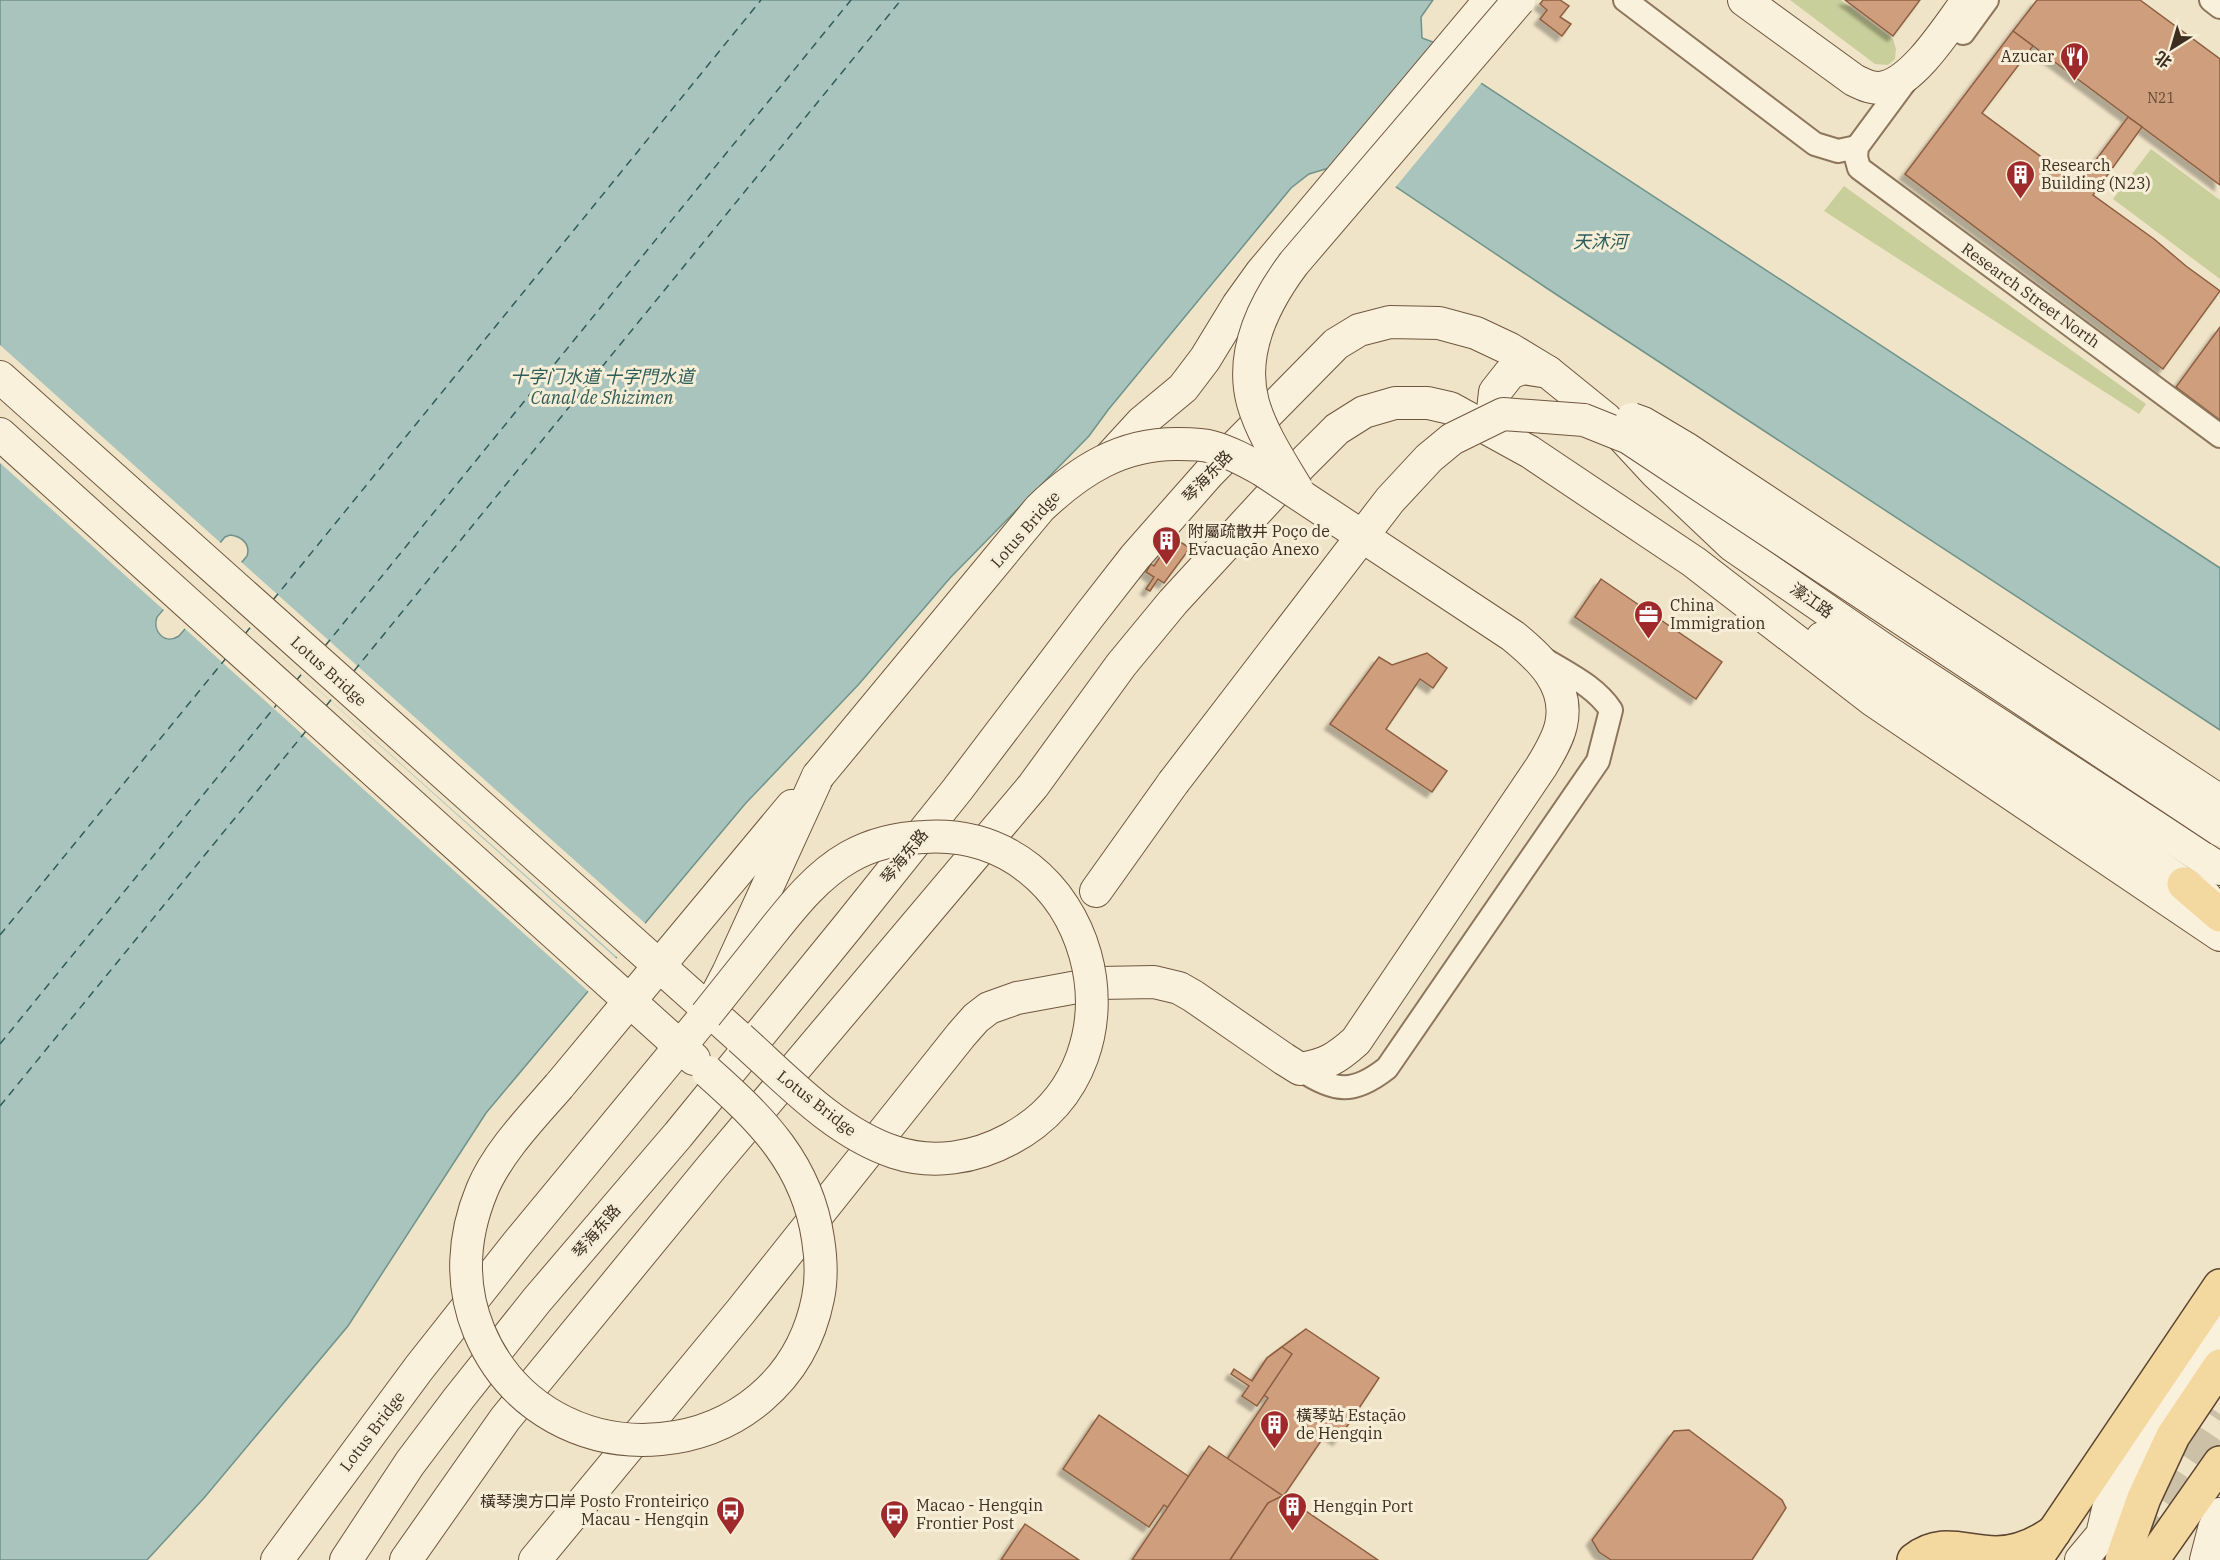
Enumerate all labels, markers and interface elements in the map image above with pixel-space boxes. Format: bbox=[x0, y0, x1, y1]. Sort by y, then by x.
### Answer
north arrow bbox=[2142, 18, 2202, 78]
restaurant icon: Azucar bbox=[2059, 40, 2091, 82]
place label: Azucar bbox=[2001, 46, 2054, 66]
text: 北 bbox=[2151, 47, 2175, 73]
house number: N21 bbox=[2147, 89, 2175, 107]
place label: Research Building (N23) bbox=[2041, 155, 2151, 193]
building icon: Research Building (N23) bbox=[2004, 158, 2036, 200]
water label: 天沐河 bbox=[1573, 230, 1630, 253]
street label: Research Street North bbox=[1958, 238, 2104, 352]
water label: 十字门水道 十字門水道 Canal de Shizimen bbox=[510, 365, 697, 409]
street label: 琴海东路 bbox=[1178, 446, 1236, 506]
street label: Lotus Bridge bbox=[986, 486, 1064, 572]
place label: 附屬疏散井 Poço de Evacuação Anexo bbox=[1188, 521, 1330, 559]
building icon: 附屬疏散井 Poço de Evacuação Anexo bbox=[1151, 524, 1183, 566]
street label: 濠江路 bbox=[1787, 578, 1837, 622]
place label: China Immigration bbox=[1670, 595, 1765, 633]
office icon: China Immigration bbox=[1633, 598, 1665, 640]
street label: Lotus Bridge bbox=[287, 632, 371, 710]
street label: 琴海东路 bbox=[876, 825, 932, 887]
street label: Lotus Bridge bbox=[773, 1066, 861, 1140]
street label: 琴海东路 bbox=[568, 1200, 624, 1262]
street label: Lotus Bridge bbox=[335, 1387, 409, 1475]
place label: 橫琴站 Estação de Hengqin bbox=[1296, 1405, 1406, 1443]
building icon: 橫琴站 Estação de Hengqin bbox=[1259, 1408, 1291, 1450]
building icon: Hengqin Port bbox=[1276, 1490, 1308, 1532]
place label: 橫琴澳方口岸 Posto Fronteiriço Macau - Hengqin bbox=[480, 1491, 709, 1529]
bus stop icon: 橫琴澳方口岸 Posto Fronteiriço Macau - Hengqin bbox=[714, 1494, 746, 1536]
place label: Macao - Hengqin Frontier Post bbox=[916, 1495, 1043, 1533]
place label: Hengqin Port bbox=[1313, 1496, 1413, 1516]
bus stop icon: Macao - Hengqin Frontier Post bbox=[879, 1498, 911, 1540]

